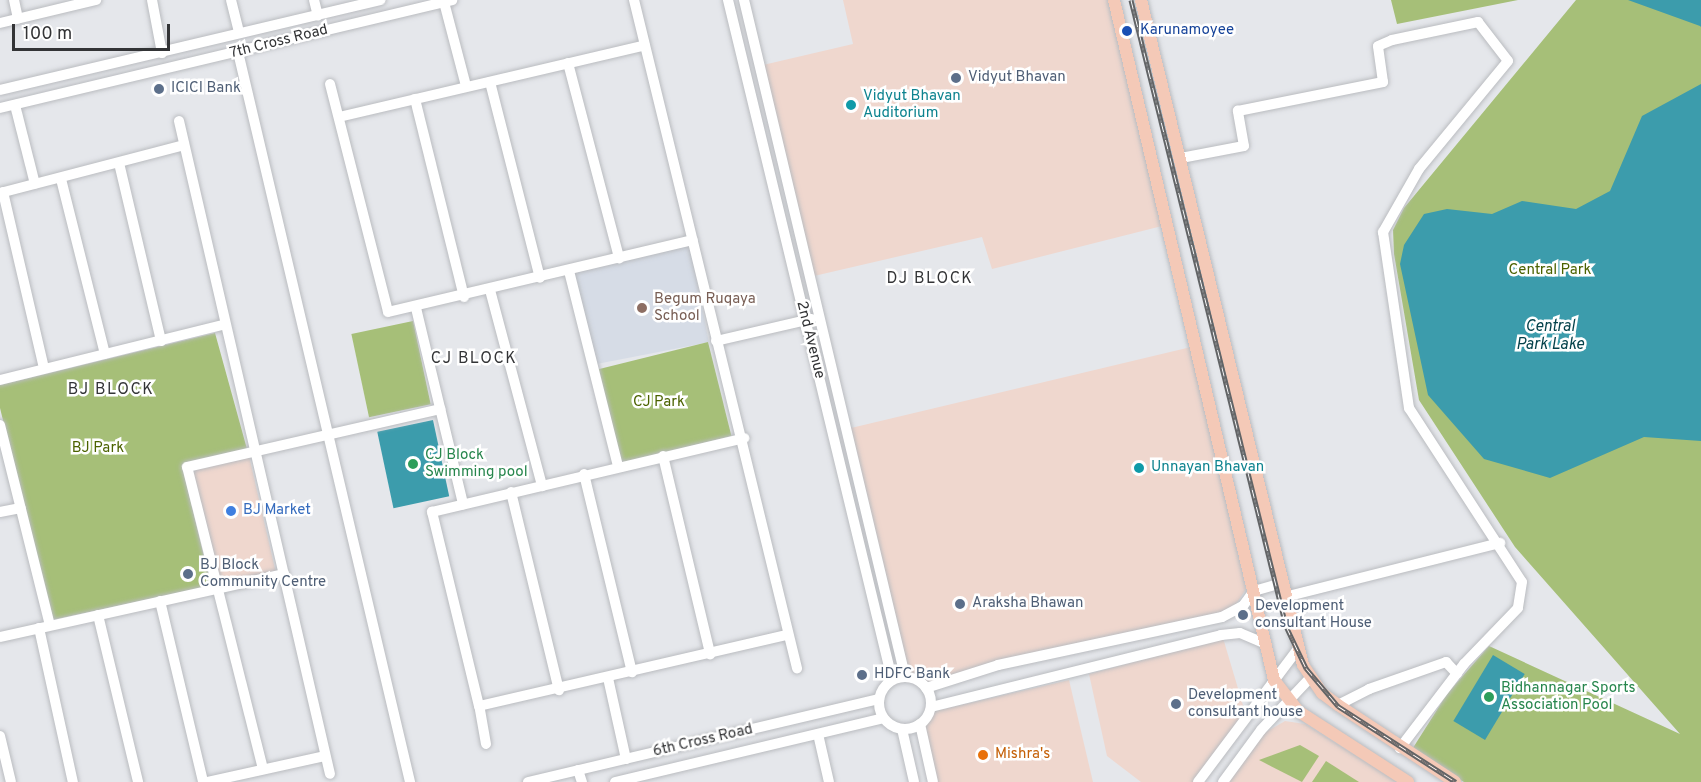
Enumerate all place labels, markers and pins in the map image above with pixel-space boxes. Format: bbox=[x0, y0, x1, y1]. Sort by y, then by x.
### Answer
marker: Karunamoyee bbox=[1118, 22, 1136, 40]
place label: Karunamoyee bbox=[1140, 22, 1234, 40]
place label: Vidyut Bhavan bbox=[968, 69, 1066, 87]
marker: Vidyut Bhavan bbox=[949, 71, 963, 85]
place label: ICICI Bank bbox=[171, 80, 241, 98]
marker: ICICI Bank bbox=[152, 82, 166, 96]
place label: Vidyut Bhavan Auditorium bbox=[863, 87, 961, 122]
marker: Vidyut Bhavan Auditorium bbox=[844, 98, 858, 112]
place label: Begum Ruqaya School bbox=[654, 290, 756, 325]
marker: Begum Ruqaya School bbox=[635, 301, 649, 315]
place label: CJ Block Swimming pool bbox=[425, 446, 528, 481]
marker: CJ Block Swimming pool bbox=[406, 457, 420, 471]
place label: Unnayan Bhavan bbox=[1151, 459, 1264, 477]
marker: Unnayan Bhavan bbox=[1132, 461, 1146, 475]
place label: BJ Market bbox=[243, 502, 311, 520]
marker: BJ Market bbox=[224, 504, 238, 518]
place label: BJ Block Community Centre bbox=[200, 556, 326, 591]
marker: BJ Block Community Centre bbox=[181, 567, 195, 581]
place label: Araksha Bhawan bbox=[972, 595, 1083, 613]
marker: Araksha Bhawan bbox=[953, 597, 967, 611]
place label: Development consultant House bbox=[1255, 597, 1372, 632]
marker: Development consultant House bbox=[1236, 608, 1250, 622]
place label: HDFC Bank bbox=[874, 666, 950, 684]
marker: HDFC Bank bbox=[855, 668, 869, 682]
place label: Bidhannagar Sports Association Pool bbox=[1501, 679, 1636, 714]
place label: Development consultant house bbox=[1188, 686, 1303, 721]
marker: Bidhannagar Sports Association Pool bbox=[1482, 690, 1496, 704]
marker: Development consultant house bbox=[1169, 697, 1183, 711]
place label: Mishra's bbox=[995, 746, 1050, 764]
marker: Mishra's bbox=[976, 748, 990, 762]

